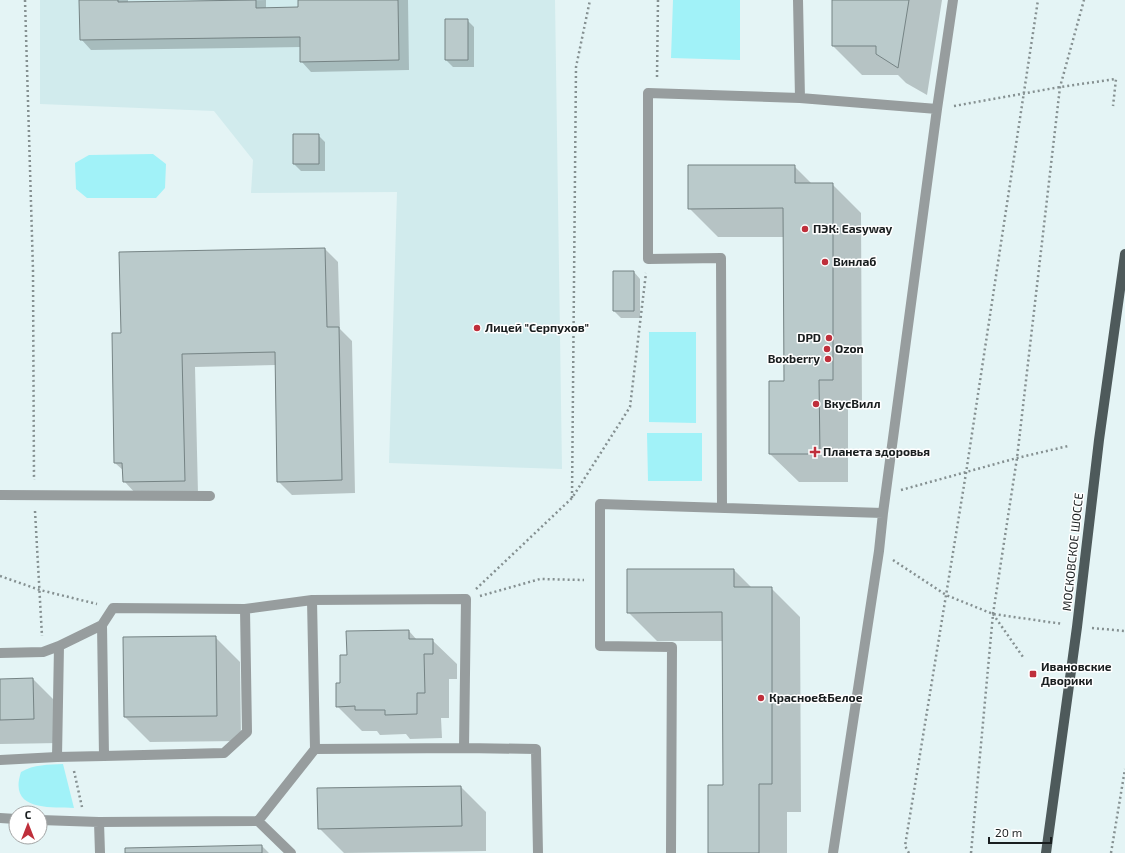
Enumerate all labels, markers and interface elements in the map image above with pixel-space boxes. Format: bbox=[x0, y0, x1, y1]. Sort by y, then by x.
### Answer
place label: ПЭК: Easyway bbox=[813, 221, 893, 236]
marker: ПЭК: Easyway bbox=[800, 224, 810, 234]
place label: Винлаб bbox=[833, 254, 876, 268]
marker: Винлаб bbox=[820, 257, 830, 267]
place label: Лицей "Серпухов" bbox=[485, 320, 589, 334]
marker: Лицей "Серпухов" bbox=[472, 323, 482, 333]
place label: DPD bbox=[797, 330, 821, 344]
marker: DPD bbox=[824, 333, 834, 343]
place label: Ozon bbox=[835, 341, 864, 355]
marker: Ozon bbox=[822, 344, 832, 354]
place label: Boxberry bbox=[768, 351, 820, 366]
marker: Boxberry bbox=[823, 354, 833, 364]
place label: ВкусВилл bbox=[824, 396, 881, 410]
marker: ВкусВилл bbox=[811, 399, 821, 409]
place label: Планета здоровья bbox=[823, 444, 930, 458]
marker: Планета здоровья bbox=[810, 447, 820, 457]
street label: МОСКОВСКОЕ ШОССЕ bbox=[1059, 492, 1085, 612]
place label: Ивановские Дворики bbox=[1041, 659, 1112, 687]
marker: Ивановские Дворики bbox=[1028, 669, 1038, 679]
place label: Красное&Белое bbox=[769, 690, 863, 704]
marker: Красное&Белое bbox=[756, 693, 766, 703]
north arrow bbox=[8, 805, 48, 845]
text: С bbox=[25, 808, 32, 821]
scale bar bbox=[989, 819, 1051, 845]
text: 20 m bbox=[995, 825, 1022, 839]

